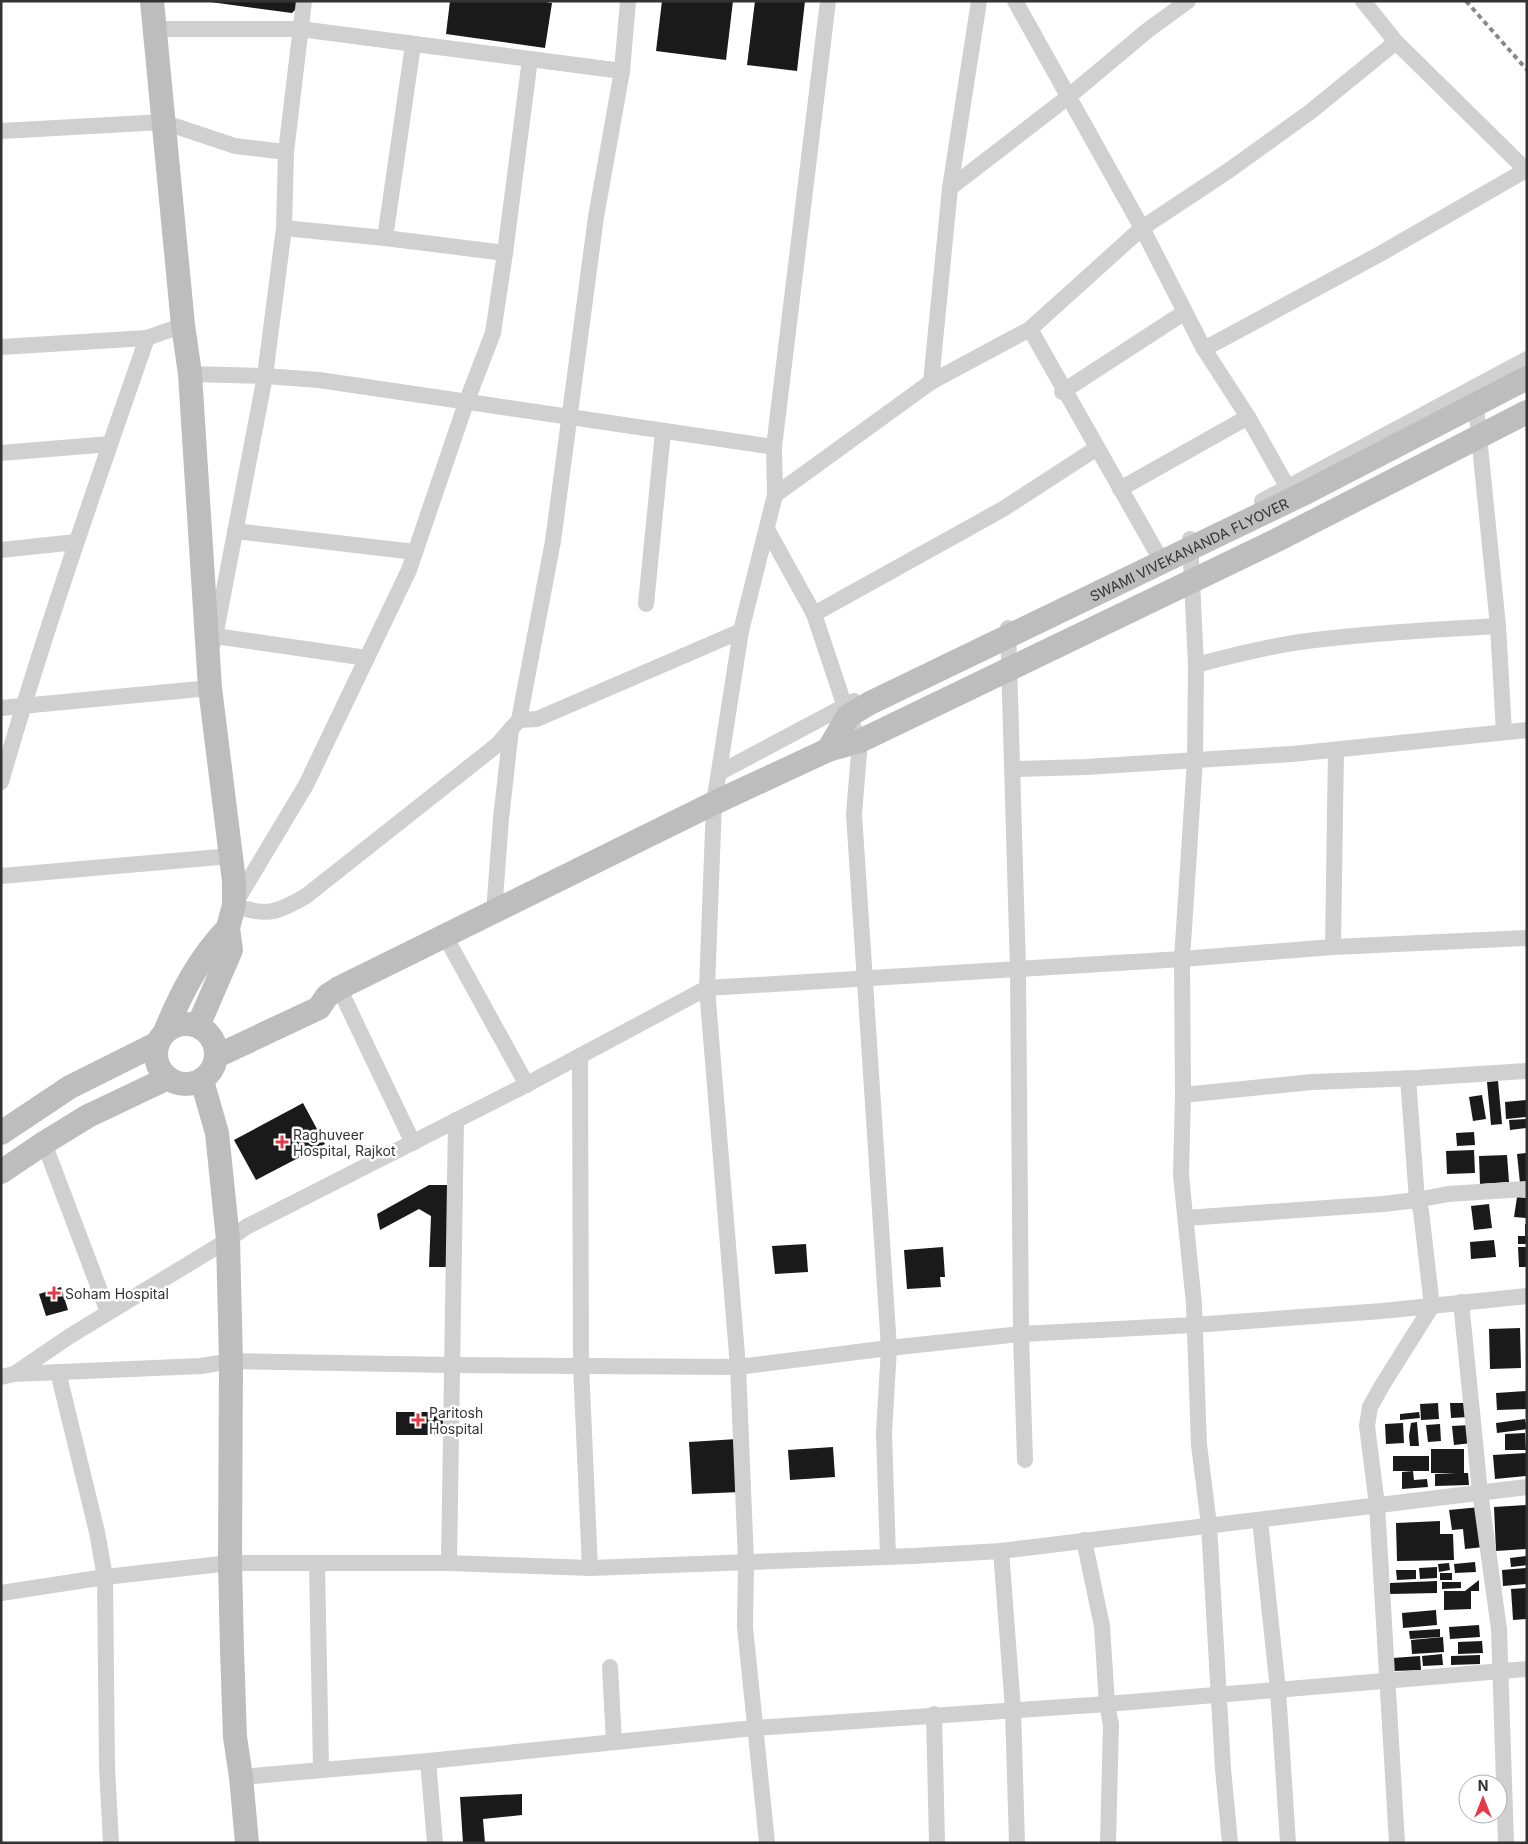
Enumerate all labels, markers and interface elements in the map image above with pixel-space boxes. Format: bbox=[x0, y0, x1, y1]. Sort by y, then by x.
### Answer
street label: SWAMI VIVEKANANDA FLYOVER bbox=[1087, 494, 1291, 604]
place label: Raghuveer Hospital, Rajkot bbox=[293, 1126, 396, 1159]
marker: Raghuveer Hospital, Rajkot bbox=[275, 1135, 289, 1149]
place label: Soham Hospital bbox=[65, 1285, 169, 1302]
marker: Soham Hospital bbox=[47, 1286, 61, 1300]
place label: Paritosh Hospital bbox=[429, 1404, 483, 1437]
marker: Paritosh Hospital bbox=[411, 1413, 425, 1427]
north arrow bbox=[1458, 1774, 1508, 1824]
text: N bbox=[1478, 1777, 1488, 1794]

